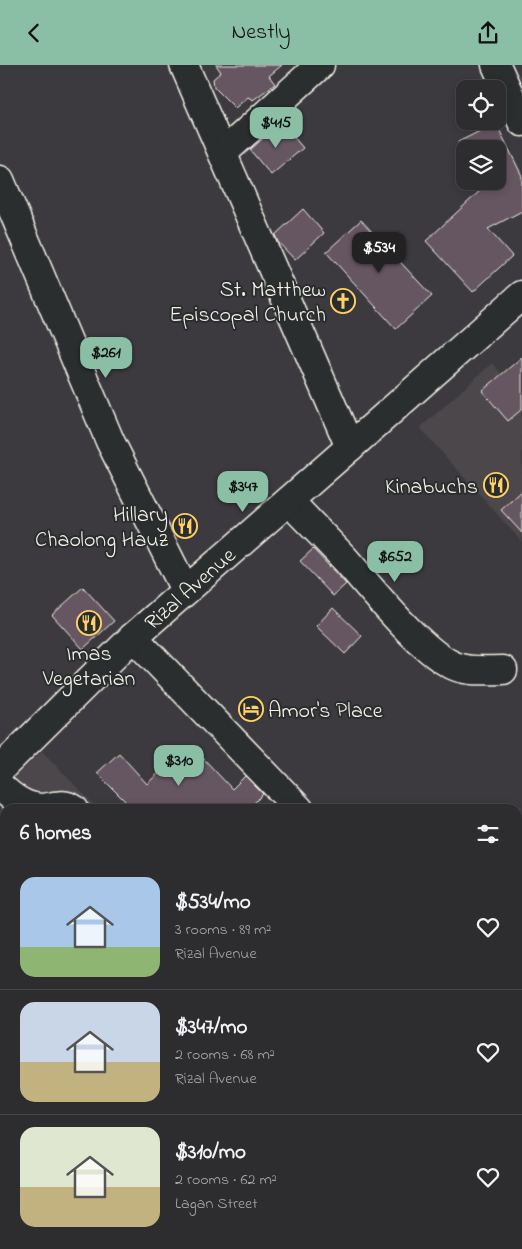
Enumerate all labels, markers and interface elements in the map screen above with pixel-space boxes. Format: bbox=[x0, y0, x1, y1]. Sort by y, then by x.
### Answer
text: Nestly bbox=[231, 17, 291, 49]
icon: back bbox=[20, 19, 48, 47]
icon: share bbox=[474, 19, 502, 47]
map controls bbox=[456, 80, 506, 190]
button: locate bbox=[456, 80, 506, 130]
pin: $415 bbox=[246, 107, 306, 149]
text: $415 bbox=[261, 111, 291, 135]
button: layers bbox=[456, 140, 506, 190]
pin: $534 bbox=[349, 231, 409, 274]
text: $534 bbox=[363, 236, 395, 260]
place label: St. Matthew Episcopal Church bbox=[169, 275, 326, 332]
church icon: St. Matthew Episcopal Church bbox=[330, 288, 356, 314]
pin: $261 bbox=[76, 337, 136, 379]
text: $261 bbox=[91, 341, 121, 365]
pin: $347 bbox=[213, 471, 273, 513]
place label: Kinabuchs bbox=[385, 472, 478, 504]
restaurant icon: Kinabuchs bbox=[483, 472, 509, 498]
text: $347 bbox=[228, 475, 258, 499]
place label: Hillary Chaolong Hauz bbox=[35, 500, 169, 558]
restaurant icon: Hillary Chaolong Hauz bbox=[172, 513, 198, 539]
street label: Rizal Avenue bbox=[138, 541, 244, 639]
pin: $652 bbox=[365, 541, 425, 583]
text: $652 bbox=[378, 545, 412, 569]
restaurant icon: Imas Vegetarian bbox=[76, 610, 102, 636]
place label: Imas Vegetarian bbox=[42, 639, 135, 697]
hotel icon: Amor's Place bbox=[238, 696, 264, 722]
place label: Amor's Place bbox=[268, 696, 383, 728]
pin: $310 bbox=[149, 745, 209, 787]
text: $310 bbox=[165, 749, 193, 773]
text: 6 homes bbox=[20, 819, 92, 849]
icon: filters bbox=[474, 820, 502, 848]
text: $534/mo bbox=[175, 888, 251, 918]
icon: home bbox=[60, 897, 120, 957]
icon: heart bbox=[474, 913, 502, 941]
text: 3 rooms · 89 m² bbox=[175, 918, 271, 942]
text: Rizal Avenue bbox=[175, 942, 257, 966]
text: $347/mo bbox=[175, 1013, 247, 1043]
icon: home bbox=[60, 1022, 120, 1082]
icon: heart bbox=[474, 1038, 502, 1066]
text: 2 rooms · 68 m² bbox=[175, 1043, 275, 1067]
text: Rizal Avenue bbox=[175, 1067, 257, 1091]
text: $310/mo bbox=[175, 1138, 246, 1168]
icon: home bbox=[60, 1147, 120, 1207]
icon: heart bbox=[474, 1163, 502, 1191]
text: 2 rooms · 62 m² bbox=[175, 1168, 277, 1192]
text: Lagan Street bbox=[175, 1192, 258, 1216]

